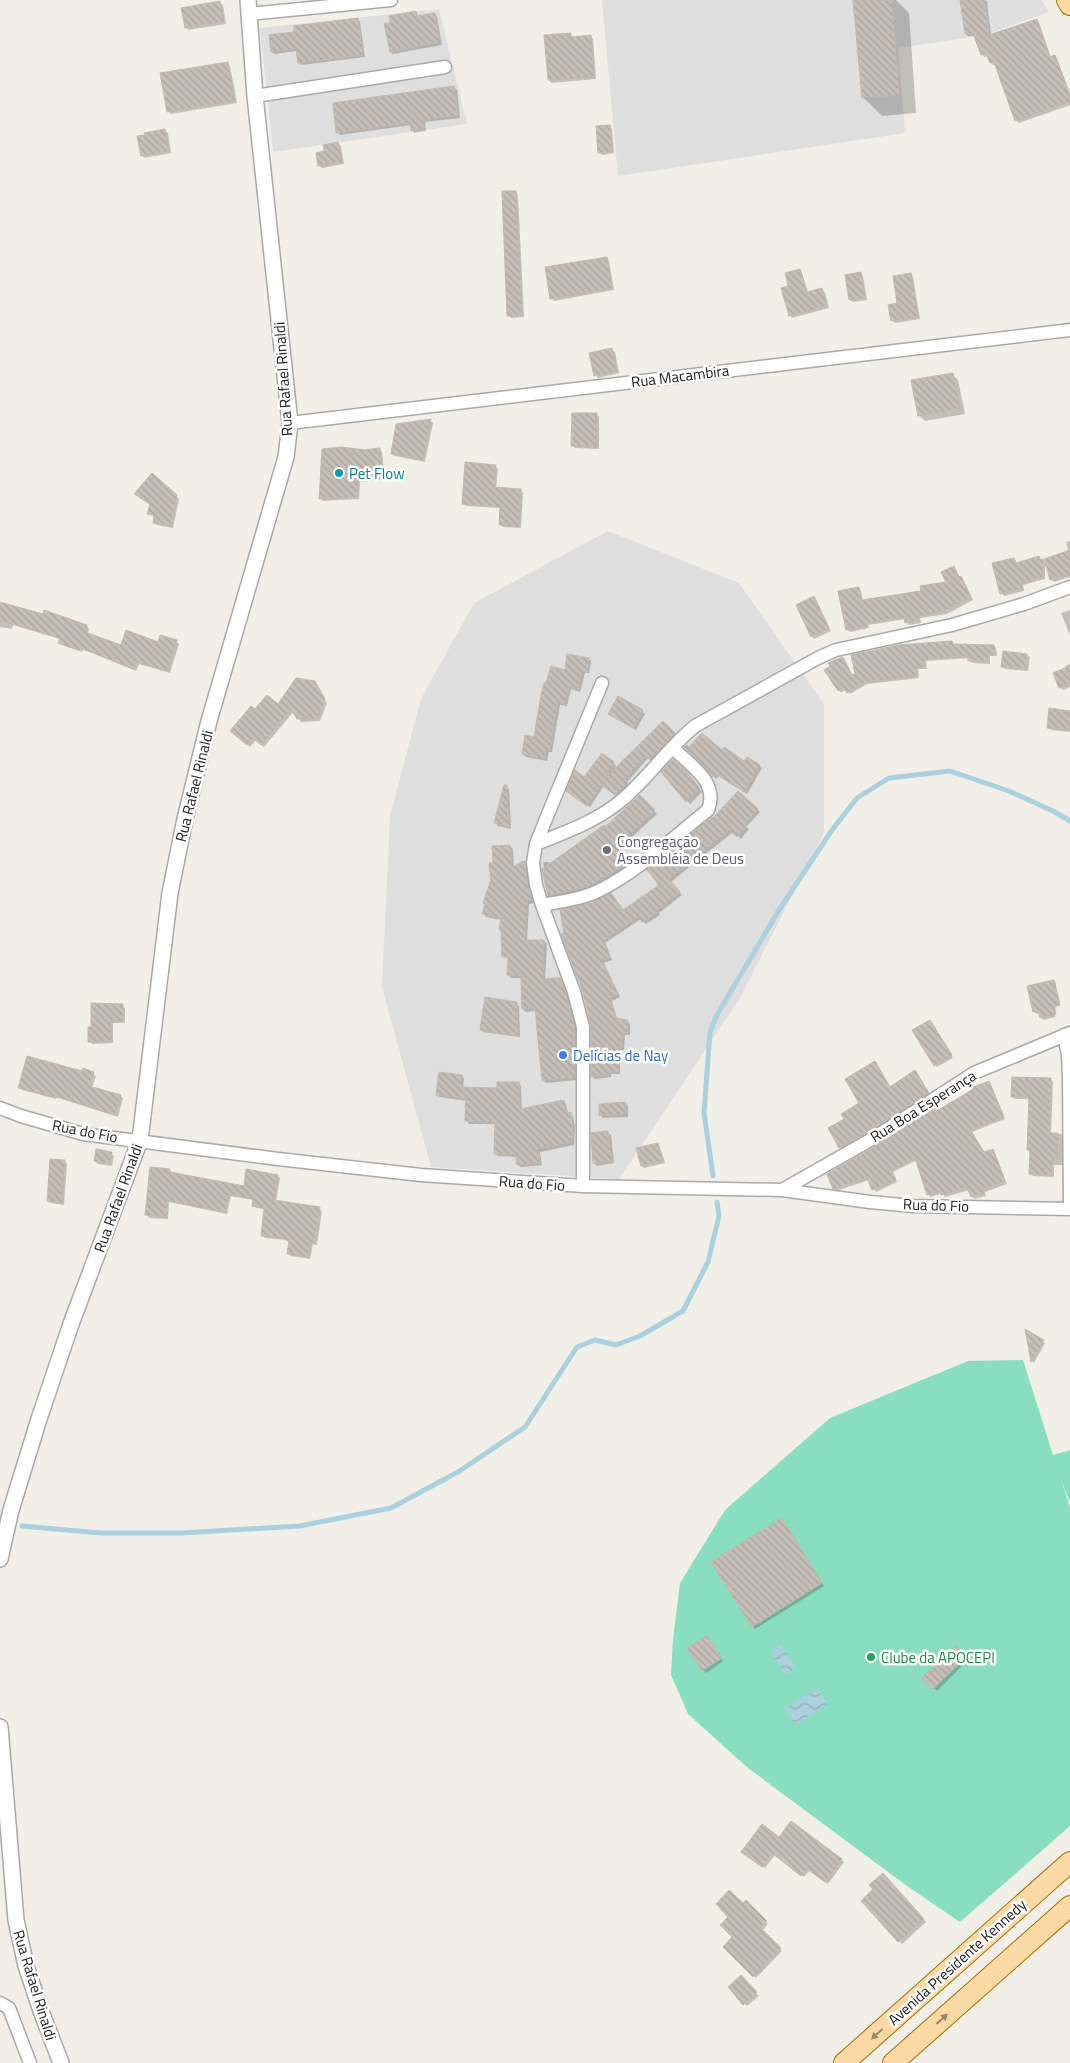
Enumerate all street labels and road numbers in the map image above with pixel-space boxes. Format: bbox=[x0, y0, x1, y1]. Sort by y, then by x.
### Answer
street label: Rua Rafael Rinaldi bbox=[268, 321, 298, 437]
street label: Rua Macambira bbox=[630, 359, 731, 393]
street label: Rua Rafael Rinaldi bbox=[169, 728, 219, 844]
street label: Rua Boa Esperança bbox=[865, 1064, 981, 1148]
street label: Rua do Fio bbox=[50, 1113, 120, 1149]
street label: Rua Rafael Rinaldi bbox=[88, 1140, 148, 1256]
street label: Rua do Fio bbox=[498, 1169, 566, 1197]
street label: Rua do Fio bbox=[903, 1192, 970, 1218]
street label: Avenida Presidente Kennedy bbox=[883, 1893, 1031, 2031]
street label: Rua Rafael Rinaldi bbox=[7, 1927, 63, 2043]

